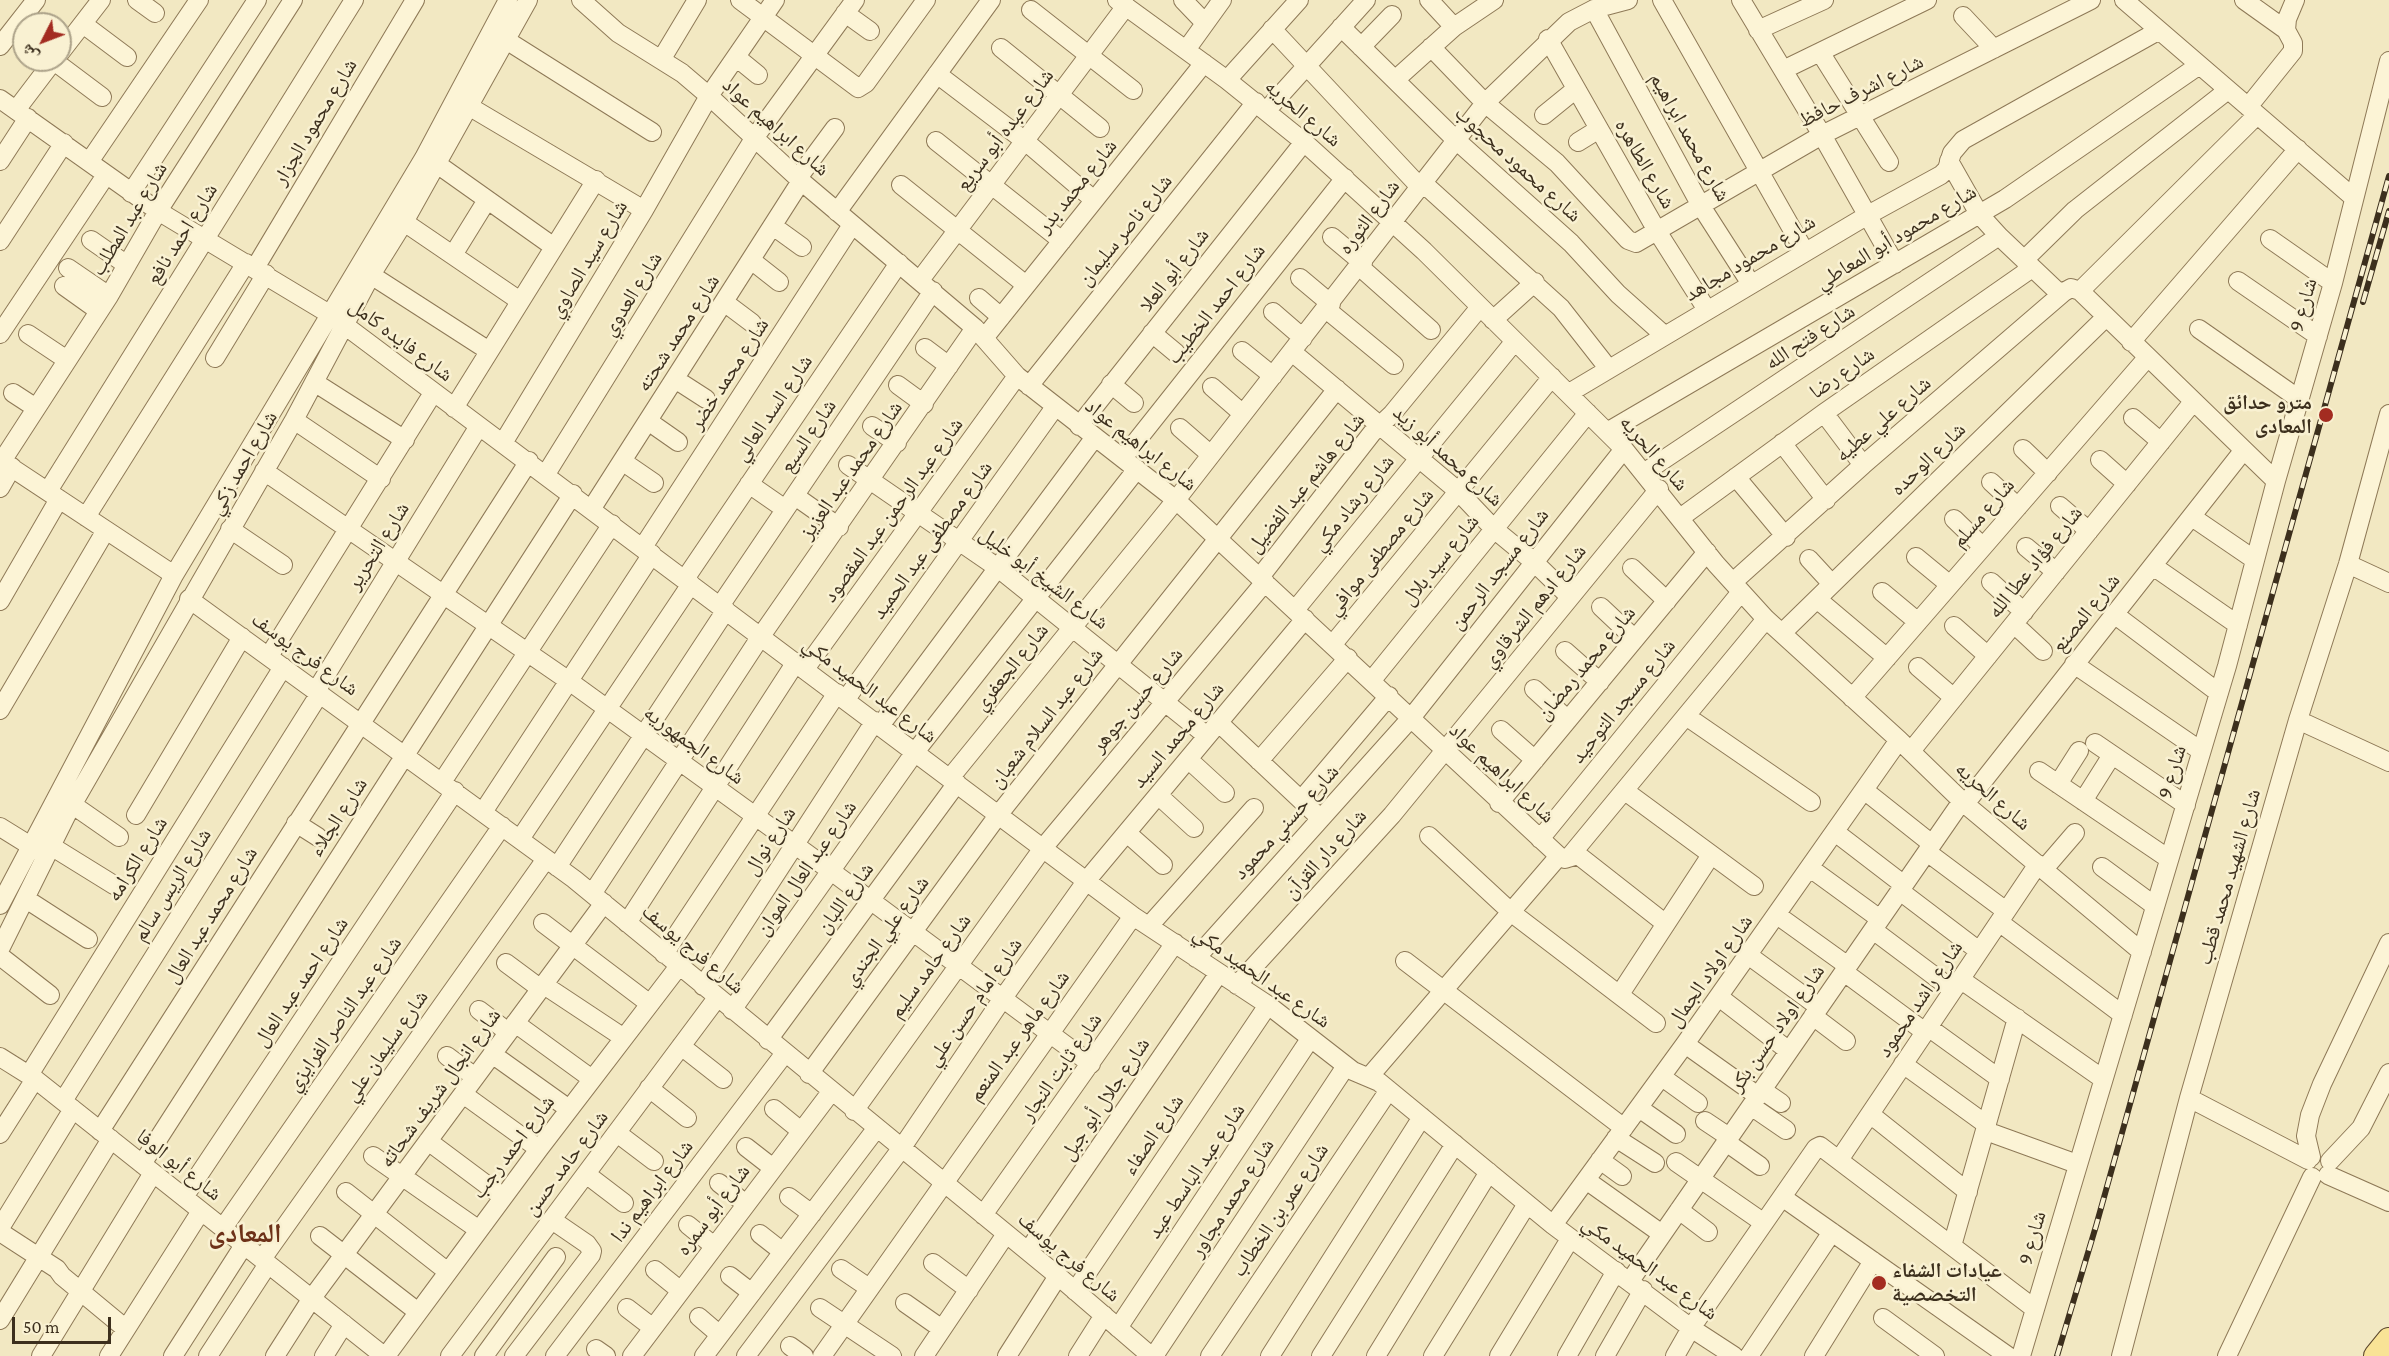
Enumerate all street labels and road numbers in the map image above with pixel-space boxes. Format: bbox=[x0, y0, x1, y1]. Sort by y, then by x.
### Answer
street label: شارع اشرف حافظ bbox=[1794, 49, 1928, 133]
street label: شارع محمود الجزار bbox=[267, 54, 363, 190]
street label: شارع عبده أبو سريع bbox=[951, 64, 1059, 196]
street label: شارع محمد ابراهيم bbox=[1644, 68, 1736, 206]
street label: شارع ابراهيم عواد bbox=[717, 72, 835, 182]
street label: شارع الحريه bbox=[1259, 74, 1347, 152]
street label: شارع محمود محجوب bbox=[1449, 100, 1587, 228]
street label: شارع الطاهره bbox=[1609, 115, 1681, 213]
street label: شارع محمد بدر bbox=[1031, 134, 1123, 238]
street label: شارع عبد المطلب bbox=[85, 158, 173, 280]
street label: شارع ناصر سليمان bbox=[1072, 169, 1178, 291]
street label: شارع الثوره bbox=[1333, 175, 1405, 259]
street label: شارع احمد نافع bbox=[141, 179, 223, 289]
street label: شارع محمود أبو المعاطي bbox=[1811, 179, 1981, 295]
street label: شارع سيد الصاوي bbox=[543, 195, 633, 323]
street label: شارع محمود مجاهد bbox=[1680, 209, 1820, 307]
street label: شارع أبو العلا bbox=[1133, 223, 1215, 317]
street label: شارع احمد الخطيب bbox=[1161, 239, 1271, 369]
street label: شارع العدوي bbox=[596, 247, 668, 341]
street label: شارع محمد شحته bbox=[631, 270, 725, 396]
street label: شارع 9 bbox=[2283, 275, 2323, 335]
street label: شارع فايده كامل bbox=[344, 293, 458, 387]
street label: شارع فتح الله bbox=[1760, 299, 1860, 375]
street label: شارع محمد خضر bbox=[684, 313, 774, 435]
street label: شارع رضا bbox=[1805, 342, 1879, 404]
street label: شارع السد العالي bbox=[728, 350, 818, 466]
street label: شارع علي عطيه bbox=[1830, 371, 1936, 467]
street label: شارع ابراهيم عواد bbox=[1080, 393, 1202, 497]
street label: شارع السبع bbox=[774, 394, 842, 478]
street label: شارع محمد عبد العزيز bbox=[794, 396, 908, 544]
street label: شارع محمد أبو زيد bbox=[1388, 400, 1508, 512]
street label: شارع احمد زكي bbox=[203, 406, 283, 520]
street label: شارع هاشم عبد الفضيل bbox=[1242, 408, 1370, 558]
street label: شارع الحريه bbox=[1614, 410, 1694, 496]
street label: شارع عبد الرحمن عبد المقصود bbox=[817, 413, 969, 607]
street label: شارع الوحده bbox=[1885, 417, 1971, 501]
street label: شارع رشاد مكي bbox=[1306, 449, 1400, 557]
street label: شارع مصطفى عبد الحميد bbox=[866, 456, 998, 624]
street label: شارع مسلم bbox=[1946, 473, 2020, 553]
street label: شارع مصطفى موافي bbox=[1321, 483, 1439, 621]
street label: شارع التحرير bbox=[341, 497, 415, 595]
street label: شارع فؤاد عطا الله bbox=[1982, 501, 2088, 623]
street label: شارع مسجد الرحمن bbox=[1444, 503, 1554, 635]
street label: شارع سيد بلال bbox=[1396, 509, 1484, 611]
street label: شارع الشيخ أبو خليل bbox=[974, 521, 1114, 635]
street label: شارع ادهم الشرقاوي bbox=[1476, 539, 1592, 673]
street label: شارع المصنع bbox=[2046, 568, 2126, 658]
street label: شارع محمد رمضان bbox=[1531, 601, 1641, 725]
street label: شارع فرج يوسف bbox=[246, 607, 364, 701]
street label: شارع الجعفري bbox=[968, 618, 1054, 716]
street label: شارع عبد الحميد مكي bbox=[798, 631, 942, 749]
street label: شارع مسجد التوحيد bbox=[1565, 634, 1681, 768]
street label: شارع حسن جوهر bbox=[1086, 642, 1188, 758]
street label: شارع عبد السلام شعبان bbox=[983, 643, 1109, 793]
street label: شارع محمد السيد bbox=[1126, 677, 1230, 793]
street label: شارع الجمهوريه bbox=[639, 700, 749, 790]
street label: شارع ابراهيم عواد bbox=[1444, 718, 1560, 828]
street label: شارع 9 bbox=[2152, 742, 2192, 802]
street label: شارع الحريه bbox=[1950, 756, 2036, 836]
street label: شارع حسني محمود bbox=[1228, 759, 1344, 885]
street label: شارع الجلاء bbox=[303, 773, 373, 861]
street label: شارع الشهيد محمد قطب bbox=[2192, 786, 2266, 968]
street label: شارع عبد العال الموان bbox=[750, 795, 862, 941]
street label: شارع نوال bbox=[738, 802, 802, 880]
street label: شارع دار القرآن bbox=[1278, 804, 1372, 904]
street label: شارع الكرامه bbox=[101, 812, 173, 906]
street label: شارع الريس سالم bbox=[127, 824, 217, 946]
street label: شارع محمد عبد العال bbox=[159, 842, 263, 988]
street label: شارع اللبان bbox=[811, 857, 879, 939]
street label: شارع علي الجندي bbox=[837, 871, 935, 991]
street label: شارع فرج يوسف bbox=[636, 899, 750, 999]
street label: شارع حامد سليم bbox=[883, 909, 977, 1023]
street label: شارع اولاد الجمال bbox=[1662, 910, 1758, 1032]
street label: شارع احمد عبد العال bbox=[248, 912, 354, 1052]
street label: شارع عبد الحميد مكي bbox=[1189, 920, 1335, 1034]
street label: شارع عبد الناصر الفرايزي bbox=[281, 931, 407, 1097]
street label: شارع امام حسن علي bbox=[920, 933, 1028, 1071]
street label: شارع راشد محمود bbox=[1872, 936, 1968, 1062]
street label: شارع اولاد حسن بكر bbox=[1724, 960, 1830, 1096]
street label: شارع ماهر عبد المنعم bbox=[963, 965, 1075, 1107]
street label: شارع سليمان علي bbox=[338, 985, 434, 1107]
street label: شارع انجال شريف شحاته bbox=[374, 1003, 506, 1173]
street label: شارع ثابت النجار bbox=[1014, 1008, 1108, 1126]
street label: شارع جلال أبو جبل bbox=[1055, 1033, 1155, 1165]
street label: شارع احمد رجب bbox=[466, 1090, 560, 1204]
street label: شارع الصفاء bbox=[1117, 1090, 1189, 1180]
street label: شارع عبد الباسط عيد bbox=[1142, 1099, 1250, 1243]
street label: شارع حامد حسن bbox=[518, 1105, 614, 1221]
street label: شارع أبو الوفا bbox=[131, 1124, 227, 1206]
street label: شارع محمد مجاور bbox=[1184, 1134, 1280, 1262]
street label: شارع ابراهيم ندا bbox=[605, 1135, 699, 1247]
street label: شارع عمر بن الخطاب bbox=[1226, 1138, 1334, 1282]
street label: شارع أبو سمره bbox=[670, 1159, 756, 1261]
street label: شارع فرج يوسف bbox=[1012, 1207, 1126, 1307]
street label: شارع 9 bbox=[2012, 1208, 2052, 1268]
street label: شارع عبد الحميد مكي bbox=[1577, 1210, 1723, 1326]

